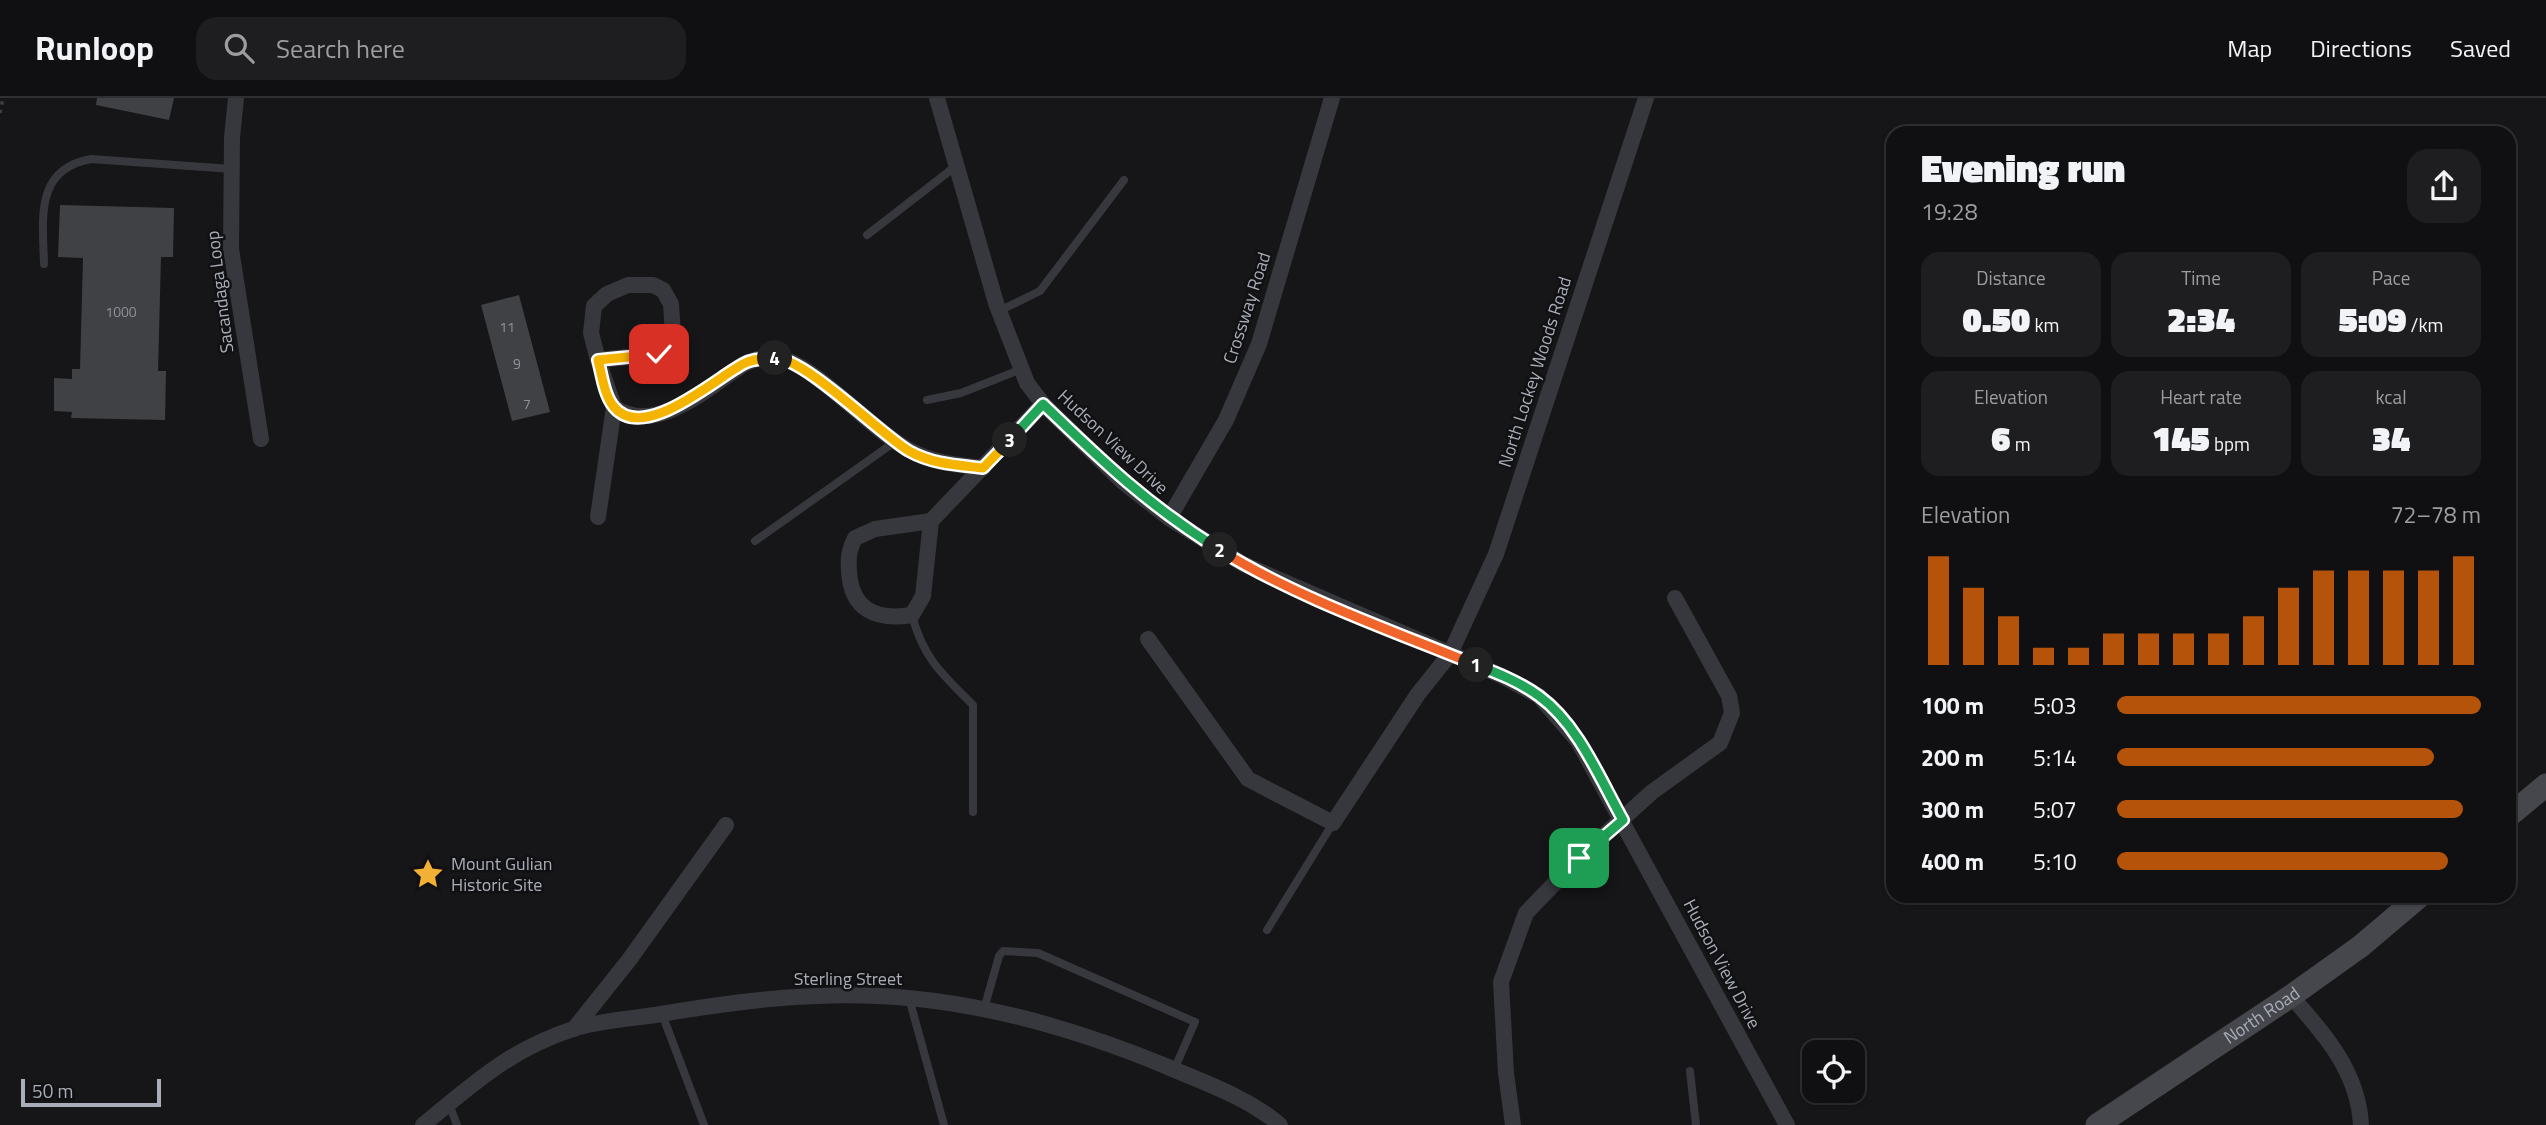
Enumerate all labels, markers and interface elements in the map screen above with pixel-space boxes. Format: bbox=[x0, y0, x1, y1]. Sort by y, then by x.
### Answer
search box bbox=[196, 17, 686, 80]
text: Runloop bbox=[35, 23, 154, 73]
icon: search bbox=[220, 29, 258, 67]
text: Search here bbox=[276, 29, 405, 68]
text: Map bbox=[2227, 30, 2272, 66]
text: Directions bbox=[2310, 30, 2412, 66]
text: Saved bbox=[2450, 30, 2511, 66]
text: Evening run bbox=[1921, 139, 2125, 197]
button: share bbox=[2407, 149, 2481, 223]
text: 19:28 bbox=[1921, 194, 1978, 229]
street label: Sacandaga Loop bbox=[199, 229, 240, 355]
street label: Crossway Road bbox=[1216, 248, 1277, 367]
text: Distance bbox=[1976, 263, 2046, 292]
text: Time bbox=[2181, 263, 2221, 292]
text: Pace bbox=[2372, 263, 2410, 292]
street label: North Lockey Woods Road bbox=[1491, 273, 1578, 471]
text: 0.50 bbox=[1963, 292, 2030, 346]
text: 2:34 bbox=[2167, 292, 2235, 346]
text: 5:09 bbox=[2339, 292, 2406, 346]
house number: 1000 bbox=[105, 301, 137, 322]
text: km bbox=[2030, 310, 2059, 339]
text: /km bbox=[2406, 310, 2443, 339]
house number: 11 bbox=[499, 316, 515, 337]
pin bbox=[629, 324, 689, 384]
icon: check bbox=[640, 335, 678, 373]
pin: 4 bbox=[758, 341, 792, 376]
text: 4 bbox=[769, 343, 780, 372]
house number: 9 bbox=[513, 353, 521, 374]
text: Elevation bbox=[1974, 382, 2048, 411]
text: Heart rate bbox=[2160, 382, 2242, 411]
text: kcal bbox=[2375, 382, 2407, 411]
street label: Hudson View Drive bbox=[1052, 383, 1175, 500]
house number: 7 bbox=[523, 393, 531, 414]
text: 6 bbox=[1991, 411, 2011, 465]
text: 145 bbox=[2152, 411, 2210, 465]
text: 34 bbox=[2372, 411, 2410, 465]
pin: 3 bbox=[992, 422, 1028, 458]
text: 3 bbox=[1004, 425, 1015, 454]
text: m bbox=[2011, 429, 2031, 458]
text: bpm bbox=[2210, 429, 2250, 458]
text: Elevation bbox=[1921, 497, 2010, 532]
text: 72–78 m bbox=[2391, 497, 2481, 532]
pin: 2 bbox=[1202, 532, 1238, 568]
text: 2 bbox=[1214, 535, 1225, 564]
pin: 1 bbox=[1458, 648, 1494, 682]
text: 1 bbox=[1470, 650, 1481, 679]
text: 100 m bbox=[1921, 688, 1984, 723]
text: 5:03 bbox=[2033, 688, 2077, 723]
text: 200 m bbox=[1921, 740, 1984, 775]
text: 5:14 bbox=[2033, 740, 2077, 775]
text: 300 m bbox=[1921, 792, 1984, 827]
text: 5:07 bbox=[2033, 792, 2077, 827]
pin bbox=[1549, 828, 1609, 888]
icon: arrive bbox=[1560, 839, 1598, 877]
text: 400 m bbox=[1921, 844, 1984, 879]
text: 5:10 bbox=[2033, 844, 2077, 879]
place label: Mount Gulian Historic Site bbox=[451, 850, 552, 898]
place icon: Mount Gulian Historic Site bbox=[411, 857, 445, 891]
street label: Hudson View Drive bbox=[1677, 894, 1768, 1033]
street label: Sterling Street bbox=[794, 965, 903, 992]
street label: North Road bbox=[2218, 980, 2305, 1050]
map controls bbox=[1802, 1040, 1865, 1103]
button: locate bbox=[1802, 1040, 1865, 1103]
scale bar bbox=[21, 1076, 161, 1108]
text: 50 m bbox=[32, 1076, 73, 1105]

